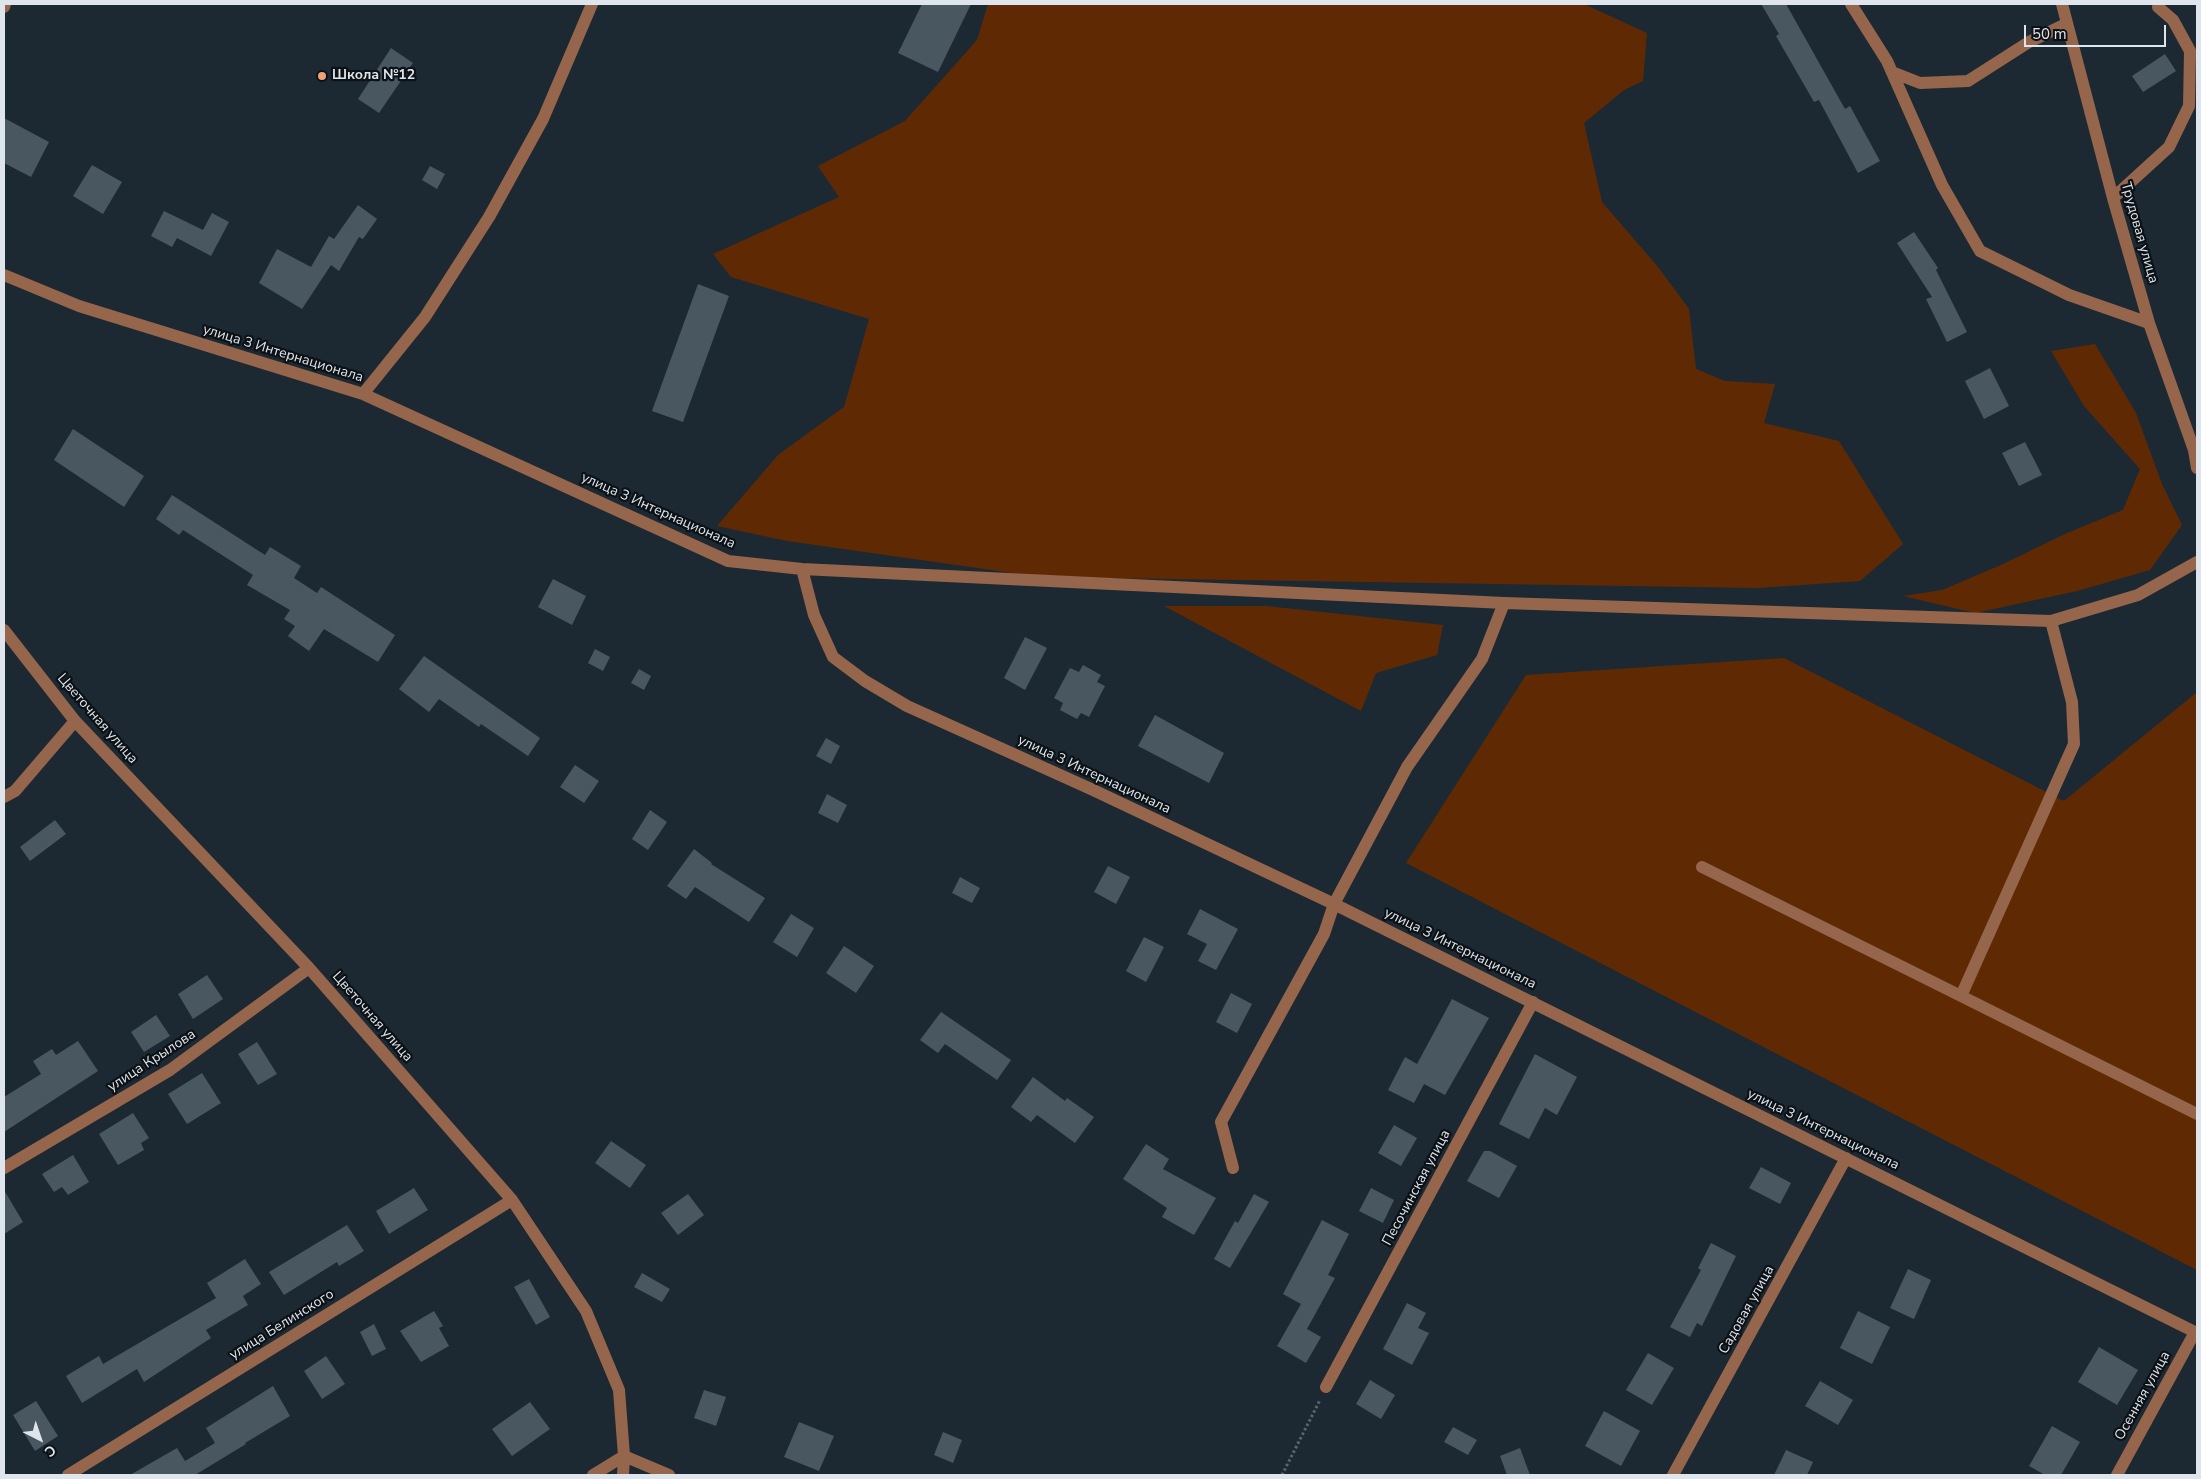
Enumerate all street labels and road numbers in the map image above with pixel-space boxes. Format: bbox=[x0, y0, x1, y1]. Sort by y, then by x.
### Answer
street label: Трудовая улица bbox=[2117, 181, 2161, 285]
street label: улица 3 Интернационала bbox=[201, 322, 365, 386]
street label: улица 3 Интернационала bbox=[578, 469, 738, 553]
street label: Цветочная улица bbox=[53, 670, 141, 768]
street label: улица 3 Интернационала bbox=[1015, 732, 1173, 818]
street label: улица 3 Интернационала bbox=[1381, 905, 1539, 993]
street label: Цветочная улица bbox=[328, 968, 416, 1066]
street label: улица Крылова bbox=[105, 1026, 199, 1096]
street label: улица 3 Интернационала bbox=[1744, 1086, 1902, 1174]
street label: Песочинская улица bbox=[1379, 1127, 1455, 1249]
street label: Садовая улица bbox=[1716, 1263, 1778, 1357]
street label: улица Белинского bbox=[227, 1286, 337, 1364]
street label: Осенняя улица bbox=[2112, 1349, 2174, 1443]

